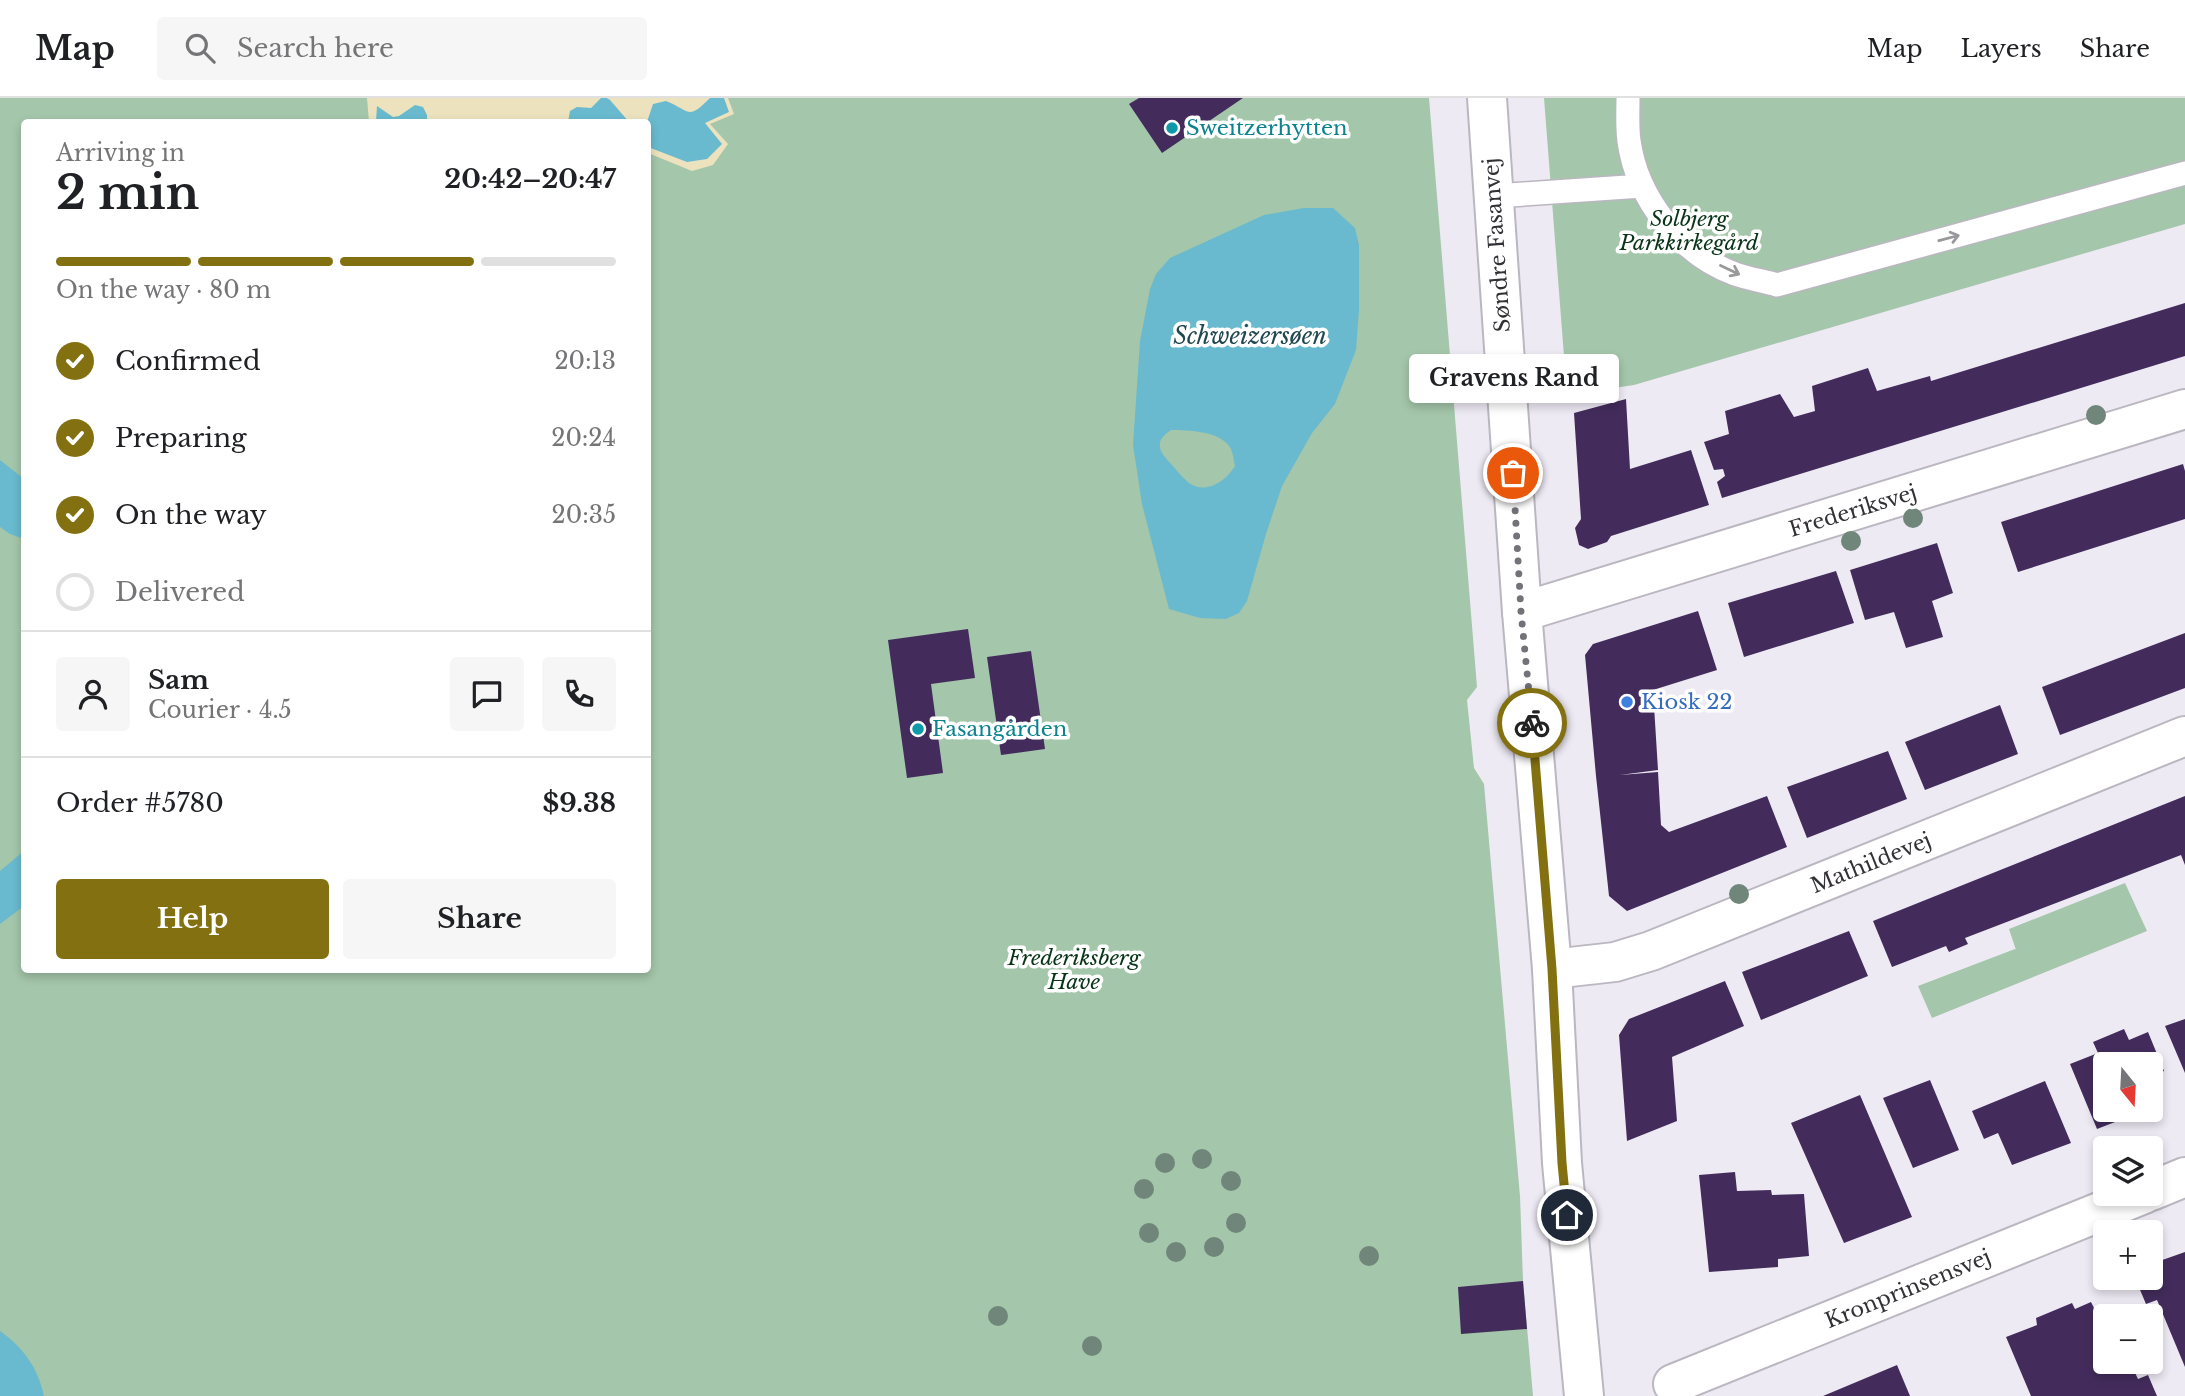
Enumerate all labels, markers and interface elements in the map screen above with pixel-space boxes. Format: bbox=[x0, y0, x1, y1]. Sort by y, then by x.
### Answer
search box bbox=[157, 17, 647, 80]
text: Map bbox=[35, 28, 115, 69]
icon: search bbox=[181, 29, 219, 67]
text: Search here bbox=[237, 32, 394, 64]
text: Map bbox=[1867, 34, 1923, 63]
text: Layers bbox=[1961, 34, 2042, 63]
text: Share bbox=[2080, 34, 2150, 63]
place label: Sweitzerhytten bbox=[1186, 115, 1347, 141]
marker: Sweitzerhytten bbox=[1164, 120, 1180, 136]
text: Arriving in bbox=[56, 139, 185, 167]
street label: Søndre Fasanvej bbox=[1478, 157, 1516, 333]
text: 20:42–20:47 bbox=[444, 163, 616, 195]
text: 2 min bbox=[56, 164, 199, 221]
park label: Solbjerg Parkkirkegård bbox=[1618, 206, 1759, 256]
one-way arrow bbox=[1938, 230, 1960, 243]
one-way arrow bbox=[1719, 264, 1740, 278]
text: On the way · 80 m bbox=[56, 276, 271, 304]
water label: Schweizersøen bbox=[1173, 322, 1327, 350]
icon: check bbox=[56, 342, 94, 380]
text: Confirmed bbox=[115, 345, 260, 377]
text: 20:13 bbox=[554, 347, 616, 375]
callout: Gravens Rand bbox=[1408, 354, 1618, 403]
text: Gravens Rand bbox=[1429, 364, 1599, 392]
icon: check bbox=[56, 419, 94, 457]
text: Preparing bbox=[115, 422, 247, 454]
text: 20:24 bbox=[551, 424, 616, 452]
pin bbox=[1483, 443, 1543, 503]
icon: bag bbox=[1494, 454, 1532, 492]
street label: Frederiksvej bbox=[1786, 479, 1920, 543]
icon: check bbox=[56, 496, 94, 534]
text: On the way bbox=[115, 499, 267, 531]
text: 20:35 bbox=[552, 501, 616, 529]
text: Delivered bbox=[115, 576, 245, 608]
button: person bbox=[56, 657, 130, 731]
button: chat bbox=[450, 657, 524, 731]
button: phone bbox=[542, 657, 616, 731]
text: Sam bbox=[148, 664, 209, 696]
courier bbox=[1497, 688, 1567, 758]
place label: Kiosk 22 bbox=[1641, 689, 1732, 715]
marker: Kiosk 22 bbox=[1619, 694, 1635, 710]
text: Courier · 4.5 bbox=[148, 696, 292, 724]
icon: bike bbox=[1513, 704, 1551, 742]
place label: Fasangården bbox=[932, 716, 1067, 742]
marker: Fasangården bbox=[910, 721, 926, 737]
text: Order #5780 bbox=[56, 787, 224, 819]
text: $9.38 bbox=[543, 787, 616, 819]
street label: Mathildevej bbox=[1807, 827, 1935, 899]
button: Help bbox=[56, 879, 329, 959]
button: Share bbox=[343, 879, 616, 959]
park label: Frederiksberg Have bbox=[1007, 945, 1142, 995]
north arrow bbox=[2093, 1052, 2163, 1122]
map controls bbox=[2093, 1052, 2163, 1374]
button: layers bbox=[2093, 1136, 2163, 1206]
pin bbox=[1537, 1185, 1597, 1245]
icon: home bbox=[1548, 1196, 1586, 1234]
button: + bbox=[2093, 1220, 2163, 1290]
street label: Kronprinsensvej bbox=[1821, 1244, 1995, 1334]
button: − bbox=[2093, 1304, 2163, 1374]

